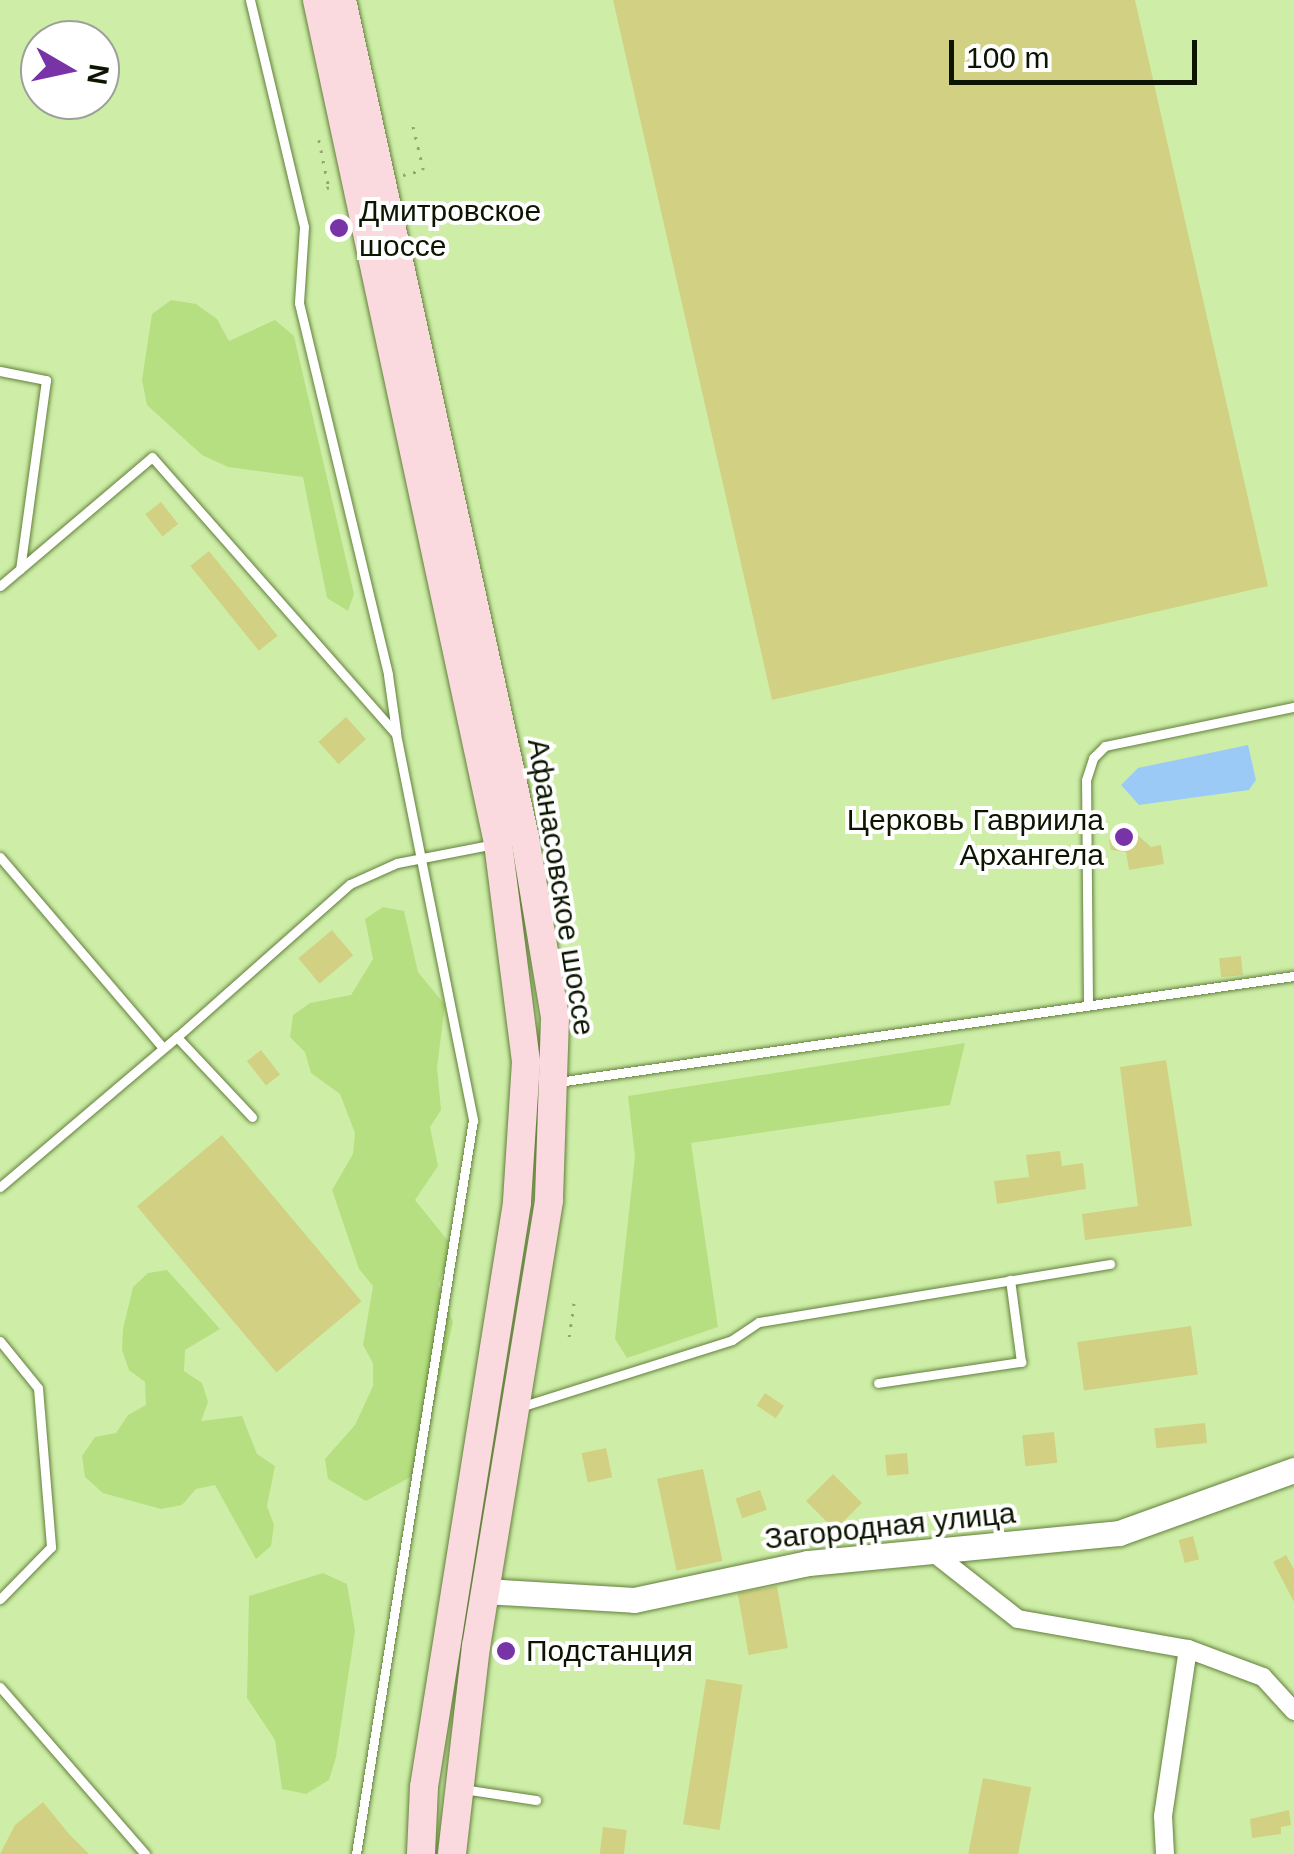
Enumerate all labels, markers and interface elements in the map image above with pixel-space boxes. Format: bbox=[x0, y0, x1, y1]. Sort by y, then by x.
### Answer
north arrow bbox=[20, 20, 120, 120]
scale bar bbox=[954, 20, 1202, 82]
text: 100 m bbox=[966, 41, 1049, 74]
text: N bbox=[81, 62, 115, 87]
place label: Дмитровское шоссе bbox=[359, 193, 541, 264]
marker: Дмитровское шоссе bbox=[328, 217, 350, 239]
street label: Афанасовское шоссе bbox=[520, 736, 602, 1038]
place label: Церковь Гавриила Архангела bbox=[847, 802, 1104, 872]
marker: Церковь Гавриила Архангела bbox=[1113, 826, 1135, 848]
street label: Загородная улица bbox=[763, 1495, 1017, 1557]
place label: Подстанция bbox=[526, 1633, 693, 1669]
marker: Подстанция bbox=[495, 1640, 517, 1662]

